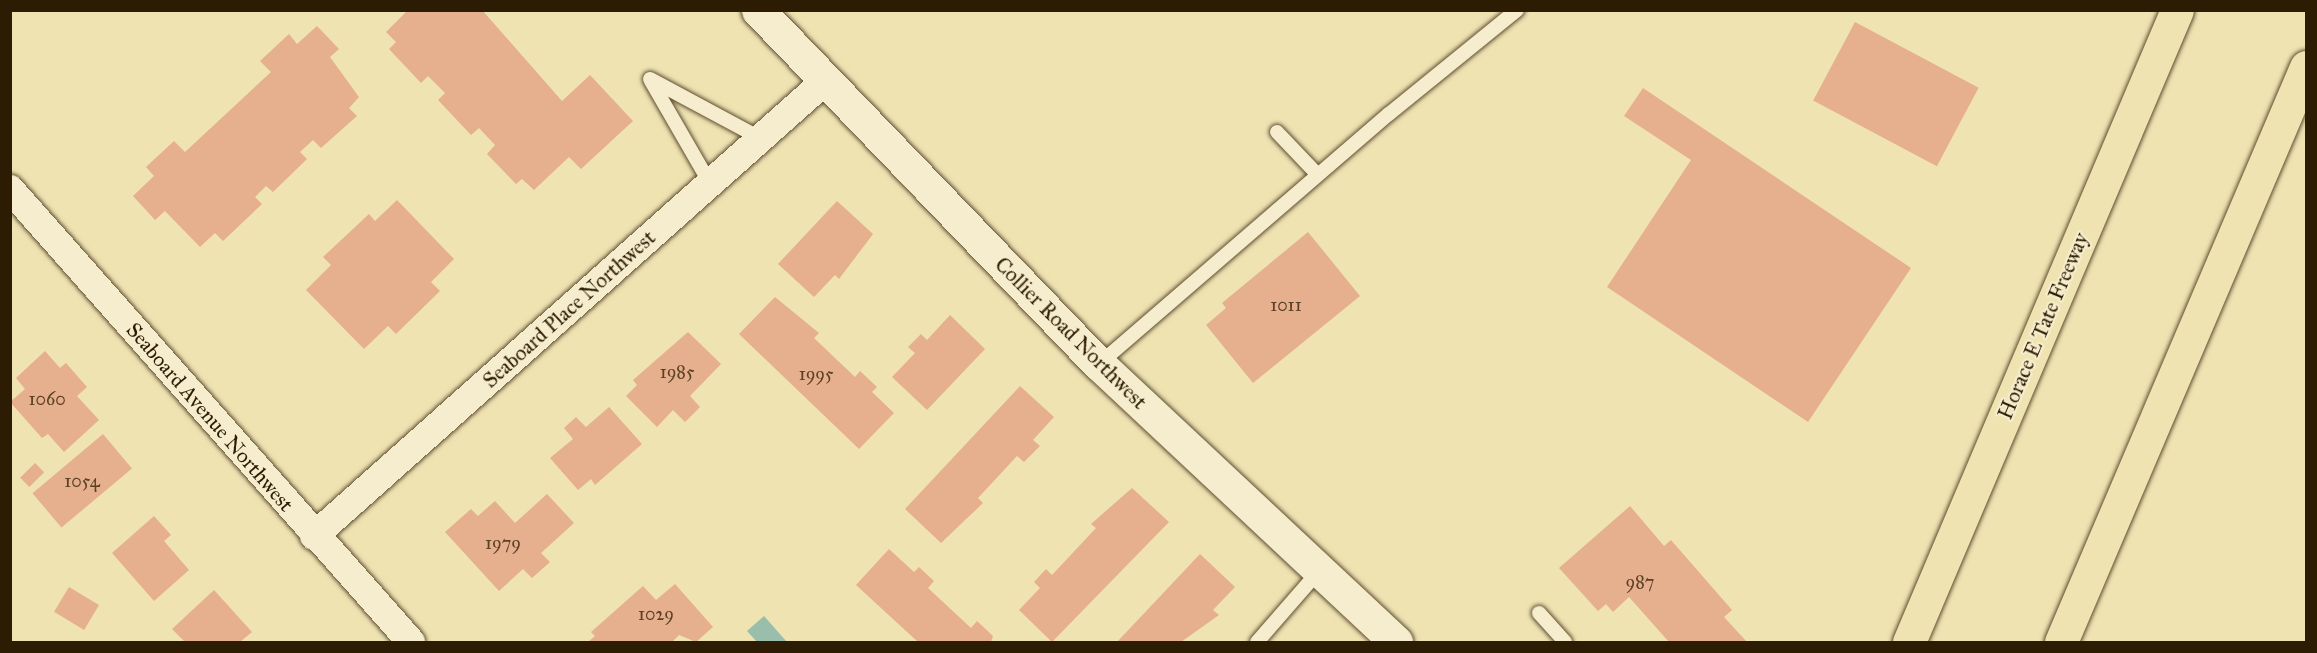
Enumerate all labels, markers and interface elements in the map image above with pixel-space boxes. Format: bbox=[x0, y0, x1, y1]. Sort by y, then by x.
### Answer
street label: Seaboard Place Northwest bbox=[478, 225, 660, 393]
street label: Horace E Tate Freeway bbox=[1992, 229, 2094, 423]
street label: Collier Road Northwest bbox=[990, 252, 1152, 414]
house number: 1011 bbox=[1270, 294, 1302, 316]
street label: Seaboard Avenue Northwest bbox=[121, 317, 299, 517]
house number: 1985 bbox=[660, 361, 694, 383]
house number: 1995 bbox=[799, 363, 833, 385]
house number: 1060 bbox=[28, 388, 66, 410]
house number: 1054 bbox=[64, 470, 100, 492]
house number: 1979 bbox=[485, 532, 521, 554]
house number: 987 bbox=[1626, 571, 1654, 593]
house number: 1029 bbox=[638, 603, 674, 625]

